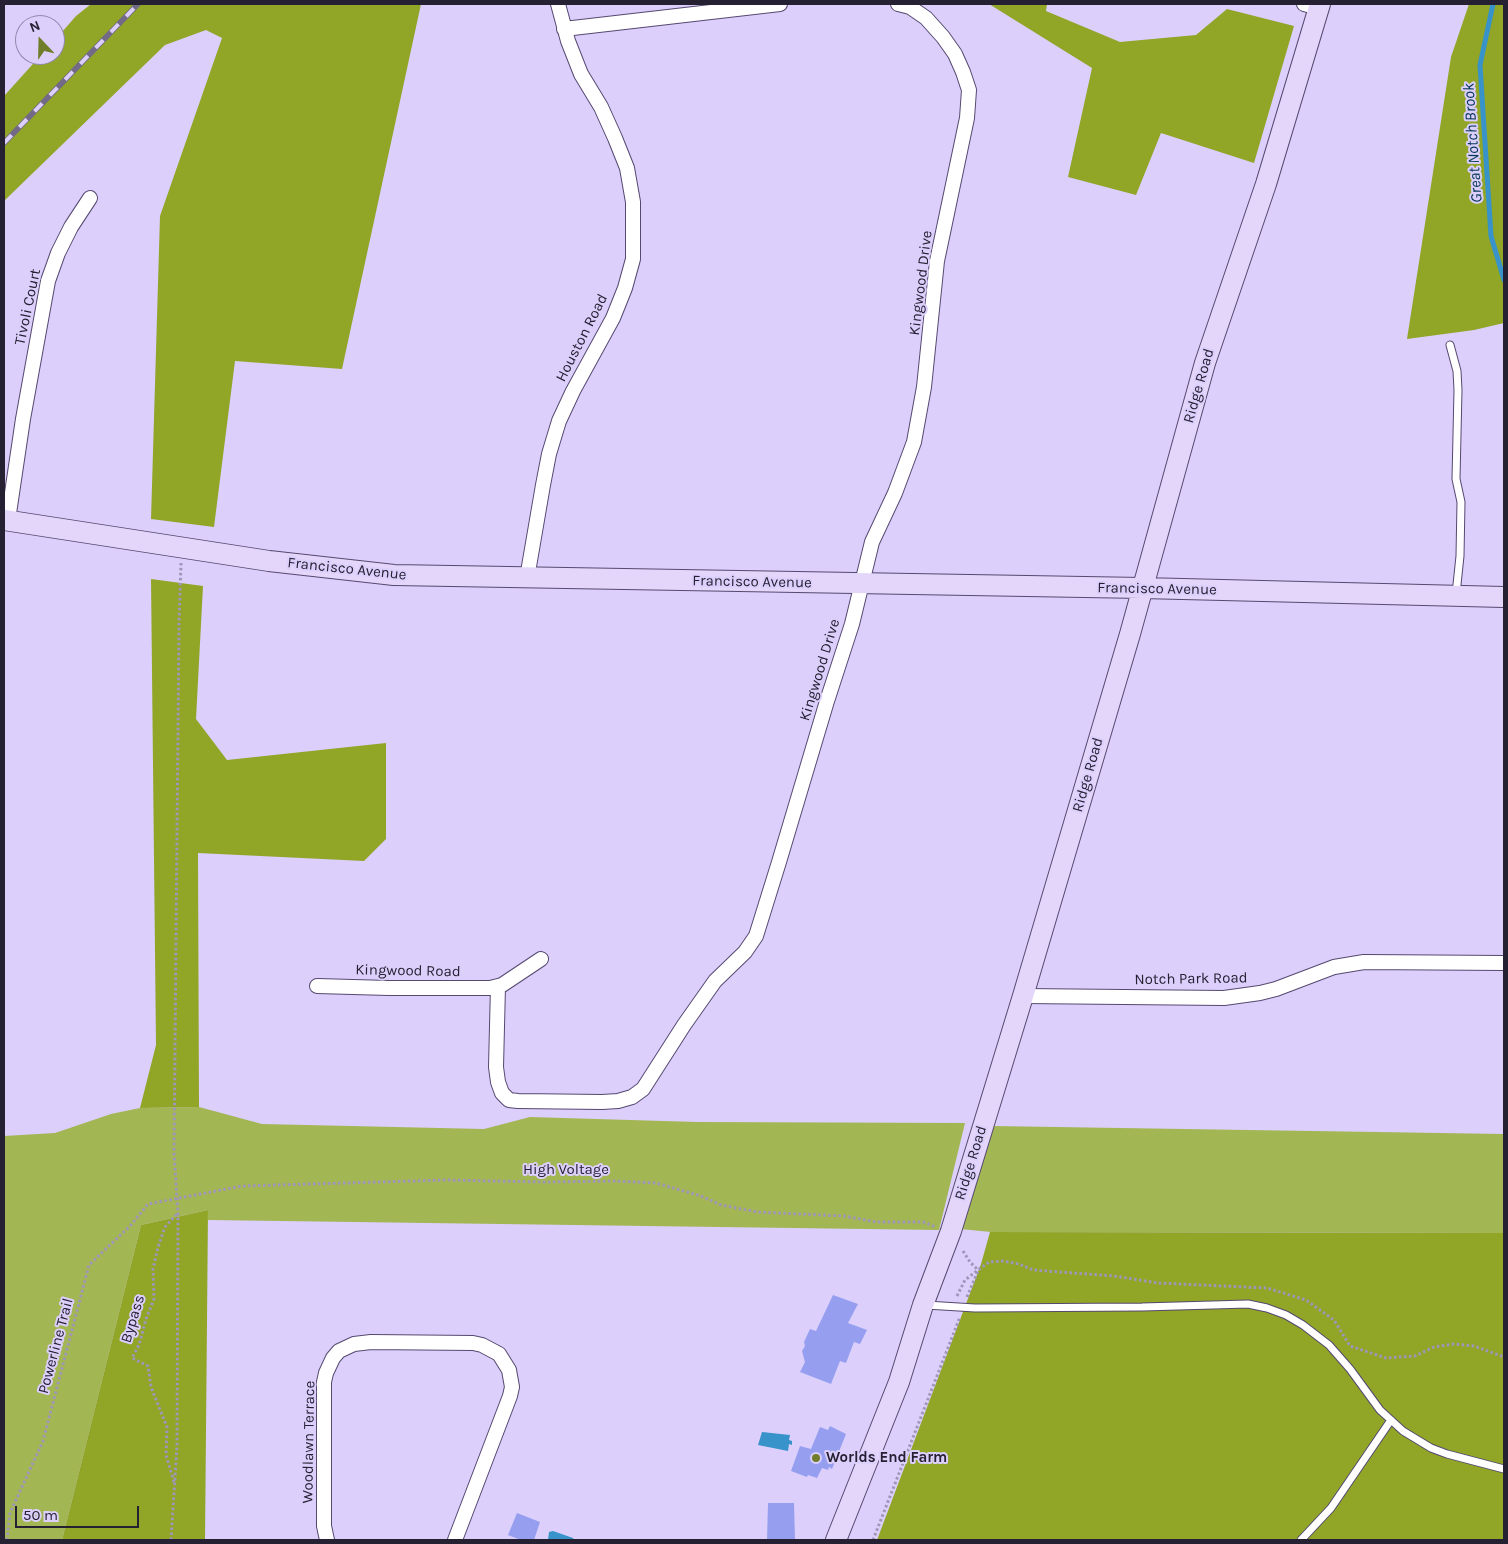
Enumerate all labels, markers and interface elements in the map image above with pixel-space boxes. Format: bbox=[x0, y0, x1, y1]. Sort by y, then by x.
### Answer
north arrow bbox=[15, 15, 65, 65]
text: N bbox=[27, 17, 43, 36]
water label: Great Notch Brook bbox=[1459, 82, 1487, 204]
street label: Kingwood Drive bbox=[906, 229, 936, 337]
street label: Tivoli Court bbox=[11, 267, 45, 347]
street label: Houston Road bbox=[552, 291, 612, 385]
street label: Ridge Road bbox=[1180, 347, 1218, 425]
street label: Francisco Avenue bbox=[287, 554, 407, 584]
street label: Francisco Avenue bbox=[692, 572, 812, 592]
street label: Francisco Avenue bbox=[1097, 579, 1217, 599]
street label: Kingwood Drive bbox=[796, 617, 844, 723]
street label: Ridge Road bbox=[1069, 736, 1107, 814]
street label: Kingwood Road bbox=[355, 961, 461, 981]
street label: Notch Park Road bbox=[1134, 969, 1248, 989]
street label: Ridge Road bbox=[951, 1124, 991, 1202]
street label: High Voltage bbox=[523, 1161, 609, 1179]
street label: Bypass bbox=[117, 1293, 149, 1345]
street label: Powerline Trail bbox=[35, 1296, 77, 1396]
street label: Woodlawn Terrace bbox=[299, 1380, 319, 1504]
place label: Worlds End Farm bbox=[826, 1449, 947, 1467]
marker: Worlds End Farm bbox=[810, 1452, 822, 1464]
scale bar bbox=[18, 1496, 141, 1528]
text: 50 m bbox=[23, 1506, 58, 1524]

